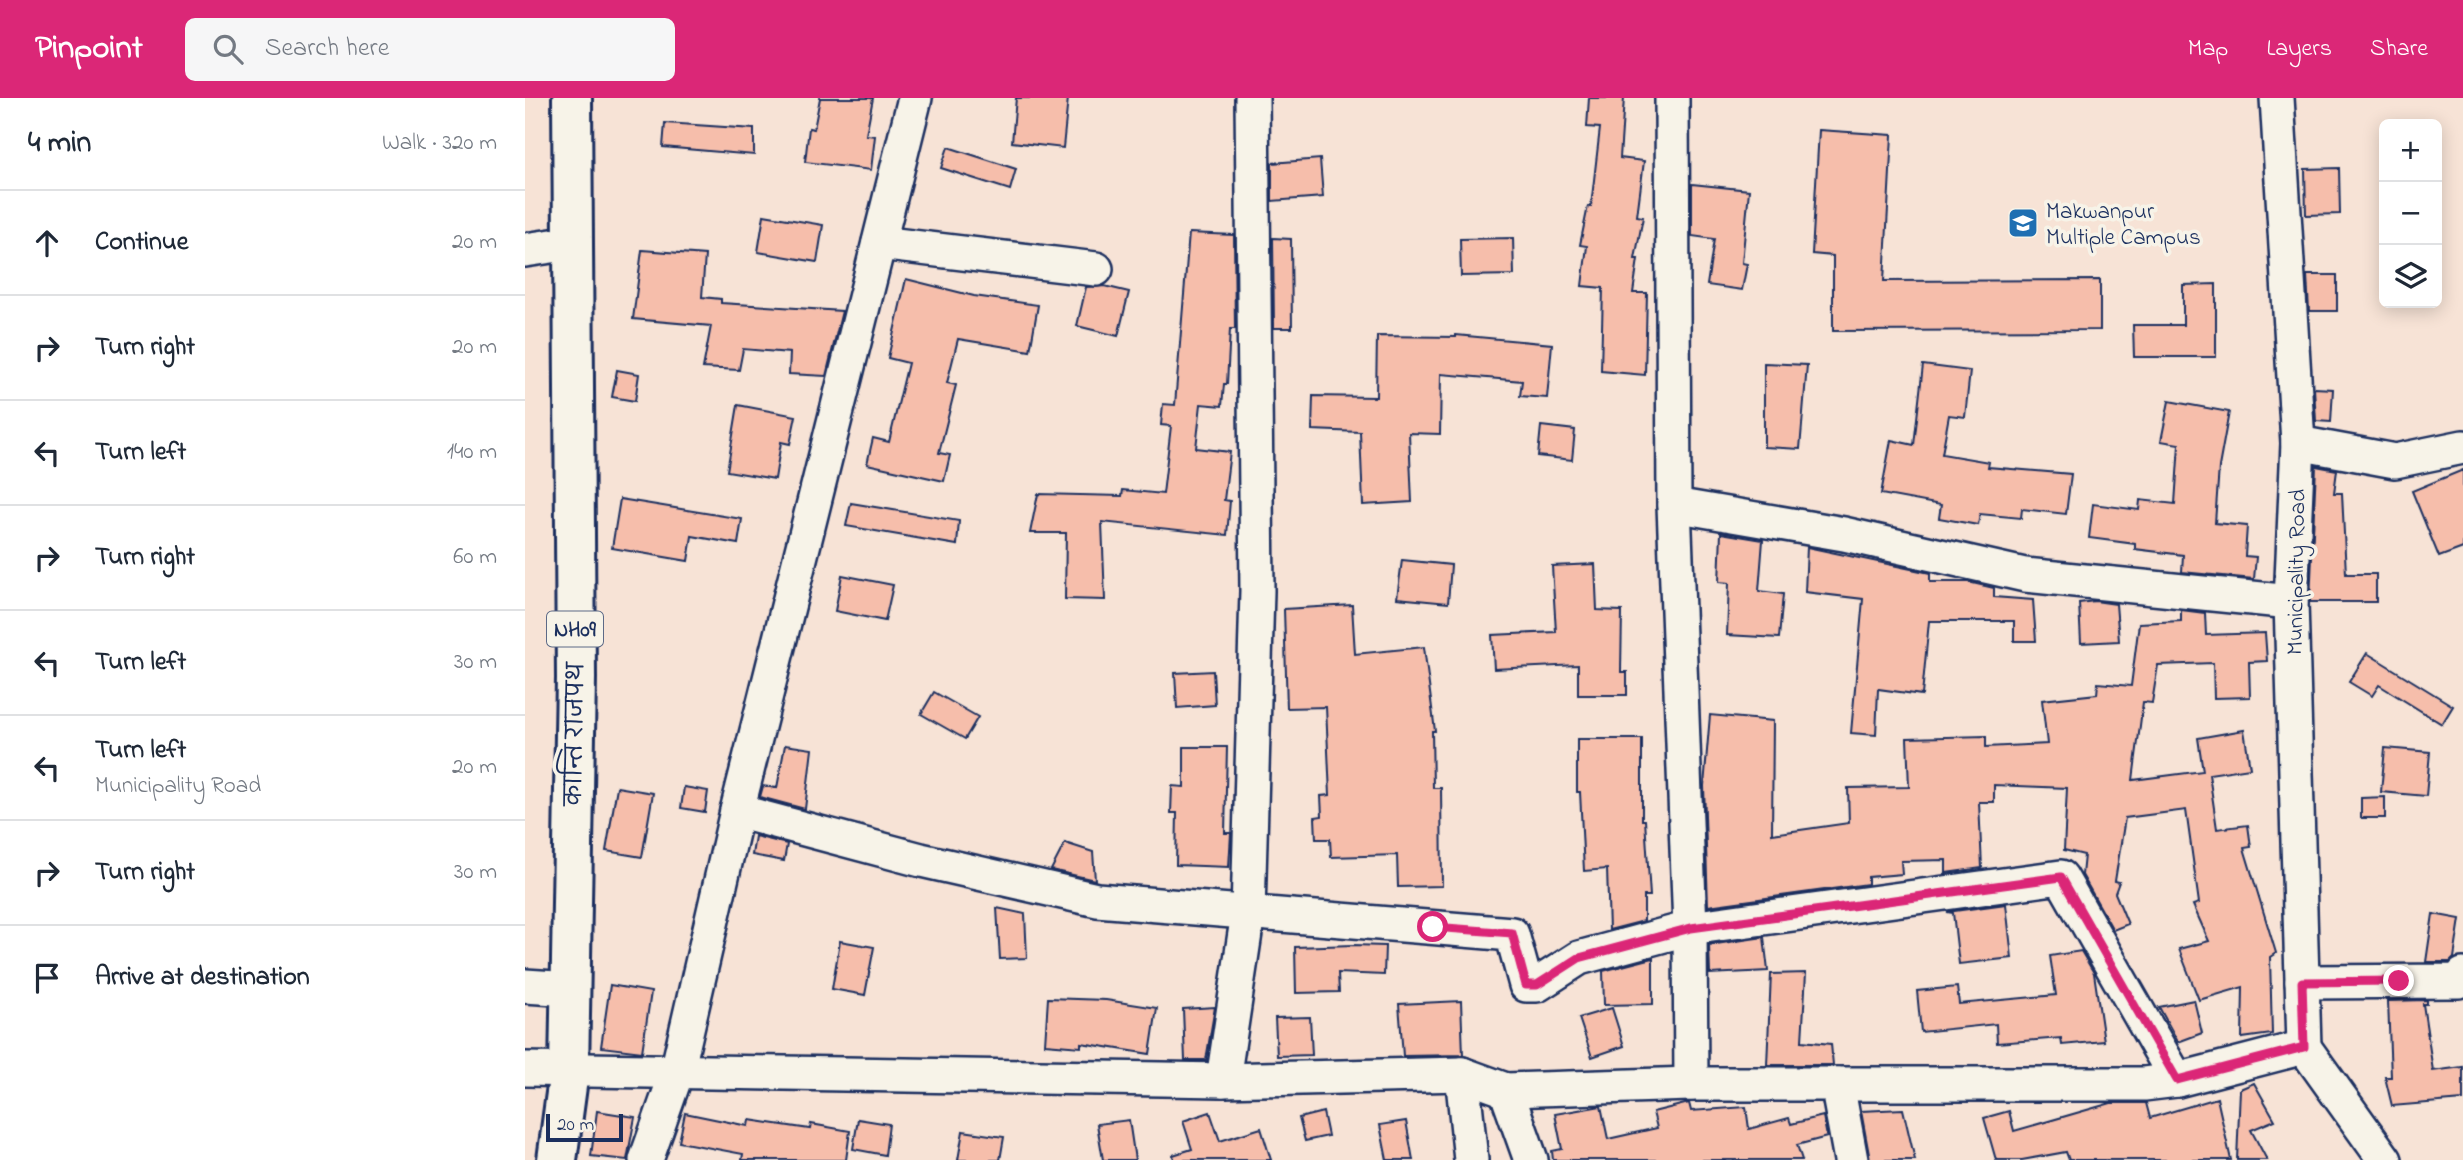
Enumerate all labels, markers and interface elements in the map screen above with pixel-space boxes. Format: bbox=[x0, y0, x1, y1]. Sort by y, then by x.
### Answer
search box bbox=[185, 18, 675, 81]
text: Pinpoint bbox=[35, 25, 143, 73]
icon: search bbox=[209, 30, 247, 68]
text: Search here bbox=[265, 30, 389, 68]
text: Map bbox=[2188, 32, 2228, 67]
text: Layers bbox=[2266, 32, 2332, 67]
text: Share bbox=[2370, 32, 2428, 67]
map controls bbox=[2379, 119, 2442, 308]
button: + bbox=[2379, 119, 2442, 182]
text: 4 min bbox=[28, 122, 91, 166]
text: Walk · 320 m bbox=[382, 127, 497, 160]
button: − bbox=[2379, 182, 2442, 245]
place label: Makwanpur Multiple Campus bbox=[2046, 196, 2201, 255]
school or university icon: Makwanpur Multiple Campus bbox=[2006, 206, 2040, 240]
icon: ahead bbox=[28, 224, 66, 262]
text: Continue bbox=[95, 224, 188, 262]
text: 20 m bbox=[452, 226, 497, 259]
button: layers bbox=[2379, 245, 2442, 308]
icon: right bbox=[28, 329, 66, 367]
text: Turn right bbox=[95, 329, 195, 367]
text: 20 m bbox=[452, 331, 497, 364]
icon: left bbox=[28, 434, 66, 472]
text: Turn left bbox=[95, 434, 186, 472]
text: 140 m bbox=[447, 436, 497, 469]
street label: Municipality Road bbox=[2280, 489, 2317, 655]
icon: right bbox=[28, 539, 66, 577]
text: Turn right bbox=[95, 539, 195, 577]
text: 60 m bbox=[453, 541, 497, 574]
road number: NH09 bbox=[547, 612, 603, 646]
icon: left bbox=[28, 644, 66, 682]
text: Turn left bbox=[95, 644, 186, 682]
text: 30 m bbox=[454, 646, 497, 679]
street label: कान्ति राजपथ bbox=[555, 661, 594, 808]
text: Turn left bbox=[95, 732, 186, 770]
icon: left bbox=[28, 749, 66, 787]
text: 20 m bbox=[452, 751, 497, 784]
text: Municipality Road bbox=[95, 770, 261, 803]
icon: right bbox=[28, 854, 66, 892]
text: Turn right bbox=[95, 854, 195, 892]
text: 30 m bbox=[454, 856, 497, 889]
route start bbox=[1417, 911, 1448, 942]
icon: arrive bbox=[28, 959, 66, 997]
text: Arrive at destination bbox=[95, 959, 310, 997]
route end bbox=[2383, 965, 2414, 996]
scale bar bbox=[546, 1111, 623, 1143]
text: 20 m bbox=[557, 1112, 594, 1139]

